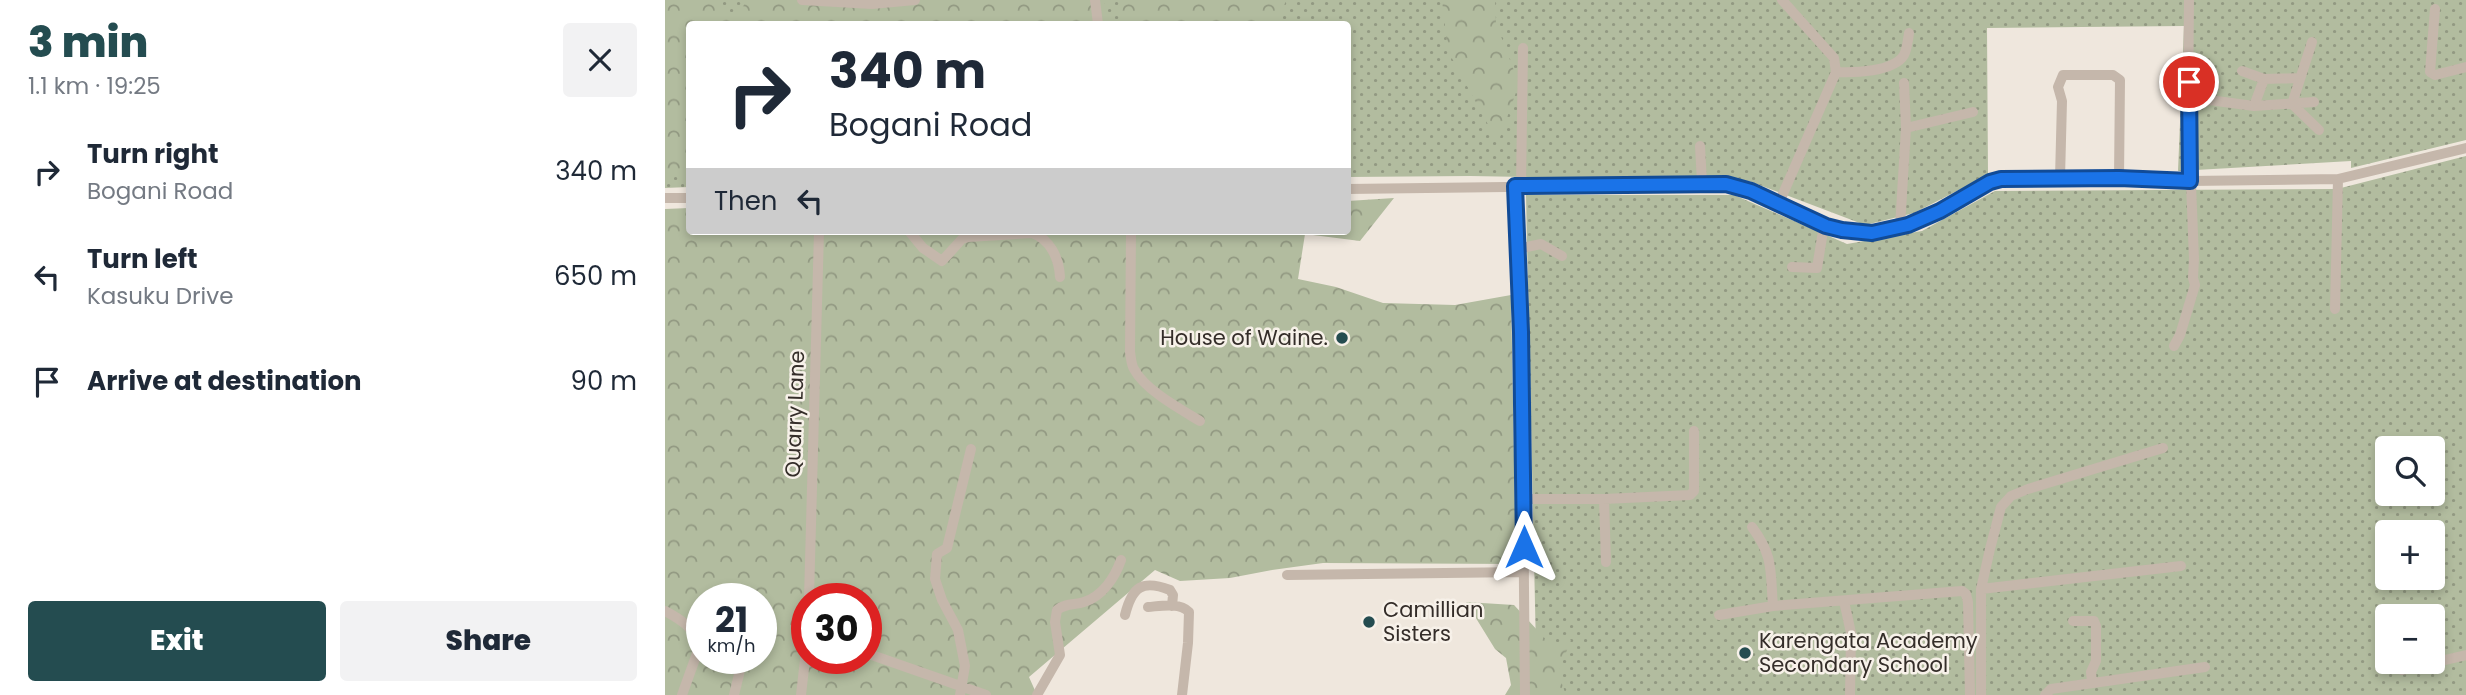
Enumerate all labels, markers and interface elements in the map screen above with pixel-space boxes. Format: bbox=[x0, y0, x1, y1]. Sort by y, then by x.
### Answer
text: 3 min bbox=[28, 13, 148, 72]
button: close bbox=[563, 23, 637, 97]
text: 340 m bbox=[829, 37, 986, 105]
icon: right bbox=[714, 49, 805, 140]
pin bbox=[2159, 52, 2219, 112]
icon: arrive bbox=[2170, 63, 2208, 101]
text: 1.1 km · 19:25 bbox=[28, 70, 161, 102]
text: Bogani Road bbox=[829, 102, 1032, 147]
text: Turn right bbox=[87, 136, 219, 172]
icon: right bbox=[28, 153, 66, 191]
text: 340 m bbox=[555, 153, 637, 189]
text: Bogani Road bbox=[87, 175, 233, 207]
icon: left bbox=[791, 182, 829, 220]
text: Then bbox=[714, 183, 777, 219]
text: Turn left bbox=[87, 241, 198, 277]
icon: left bbox=[28, 258, 66, 296]
text: 650 m bbox=[554, 258, 637, 294]
text: Kasuku Drive bbox=[87, 280, 233, 312]
place label: House of Waine. bbox=[1160, 323, 1328, 352]
marker: House of Waine. bbox=[1334, 330, 1350, 346]
street label: Quarry Lane bbox=[778, 350, 811, 478]
icon: arrive bbox=[28, 363, 66, 401]
text: Arrive at destination bbox=[87, 363, 362, 399]
text: 90 m bbox=[571, 363, 637, 399]
map controls bbox=[2375, 436, 2445, 674]
button: search bbox=[2375, 436, 2445, 506]
position arrow bbox=[1487, 510, 1561, 584]
button: + bbox=[2375, 520, 2445, 590]
speed limit sign: 30 bbox=[791, 583, 882, 674]
text: 21 bbox=[715, 595, 748, 644]
place label: Camillian Sisters bbox=[1383, 595, 1483, 648]
button: Exit bbox=[28, 601, 326, 681]
button: Share bbox=[340, 601, 637, 681]
button: − bbox=[2375, 604, 2445, 674]
marker: Camillian Sisters bbox=[1361, 614, 1377, 630]
place label: Karengata Academy Secondary School bbox=[1759, 626, 1978, 679]
text: km/h bbox=[708, 633, 755, 658]
marker: Karengata Academy Secondary School bbox=[1737, 645, 1753, 661]

